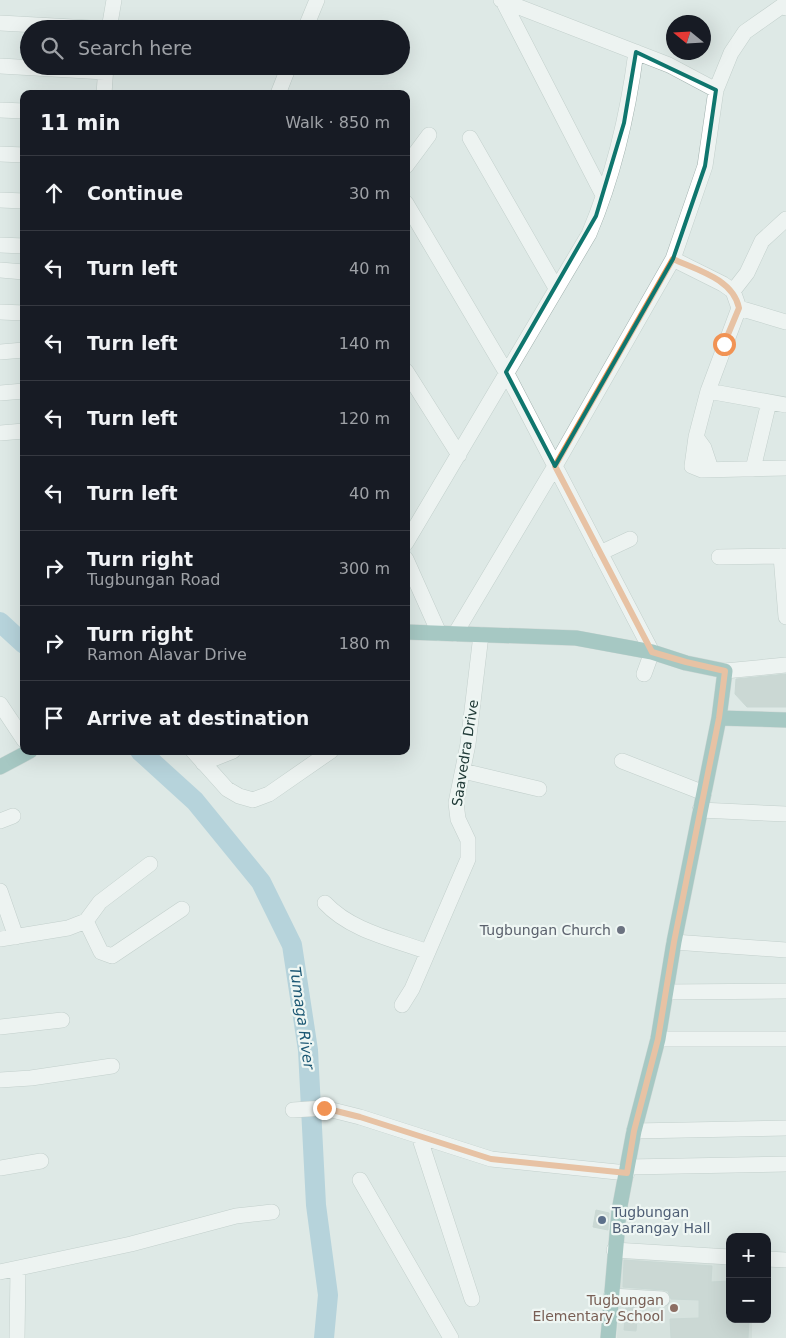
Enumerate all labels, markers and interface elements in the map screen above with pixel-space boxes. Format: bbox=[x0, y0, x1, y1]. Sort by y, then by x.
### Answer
north arrow bbox=[666, 15, 711, 60]
search box bbox=[20, 20, 410, 75]
icon: search bbox=[38, 34, 66, 62]
text: Search here bbox=[78, 37, 192, 59]
text: 11 min bbox=[40, 111, 121, 135]
text: Walk · 850 m bbox=[285, 113, 390, 132]
icon: ahead bbox=[40, 179, 68, 207]
text: Continue bbox=[87, 182, 183, 204]
text: 30 m bbox=[349, 184, 390, 203]
icon: left bbox=[40, 254, 68, 282]
text: Turn left bbox=[87, 257, 178, 279]
text: 40 m bbox=[349, 259, 390, 278]
icon: left bbox=[40, 329, 68, 357]
text: Turn left bbox=[87, 332, 178, 354]
route start bbox=[713, 333, 736, 356]
text: 140 m bbox=[339, 334, 390, 353]
icon: left bbox=[40, 404, 68, 432]
text: Turn left bbox=[87, 407, 178, 429]
text: 120 m bbox=[339, 409, 390, 428]
icon: left bbox=[40, 479, 68, 507]
text: Turn left bbox=[87, 482, 178, 504]
text: 40 m bbox=[349, 484, 390, 503]
text: Turn right bbox=[87, 548, 193, 570]
icon: right bbox=[40, 554, 68, 582]
text: 300 m bbox=[339, 559, 390, 578]
text: Tugbungan Road bbox=[87, 570, 220, 589]
text: Turn right bbox=[87, 623, 193, 645]
icon: right bbox=[40, 629, 68, 657]
text: 180 m bbox=[339, 634, 390, 653]
text: Ramon Alavar Drive bbox=[87, 645, 247, 664]
street label: Saavedra Drive bbox=[449, 698, 481, 808]
icon: arrive bbox=[40, 704, 68, 732]
text: Arrive at destination bbox=[87, 707, 309, 729]
place label: Tugbungan Church bbox=[479, 922, 611, 938]
marker: Tugbungan Church bbox=[615, 924, 627, 936]
water label: Tumaga River bbox=[286, 966, 318, 1071]
route end bbox=[313, 1097, 336, 1120]
place label: Tugbungan Barangay Hall bbox=[611, 1204, 710, 1236]
marker: Tugbungan Barangay Hall bbox=[596, 1214, 608, 1226]
map controls bbox=[726, 1233, 771, 1323]
button: + bbox=[726, 1233, 771, 1278]
button: − bbox=[726, 1278, 771, 1323]
place label: Tugbungan Elementary School bbox=[532, 1292, 664, 1324]
marker: Tugbungan Elementary School bbox=[668, 1302, 680, 1314]

